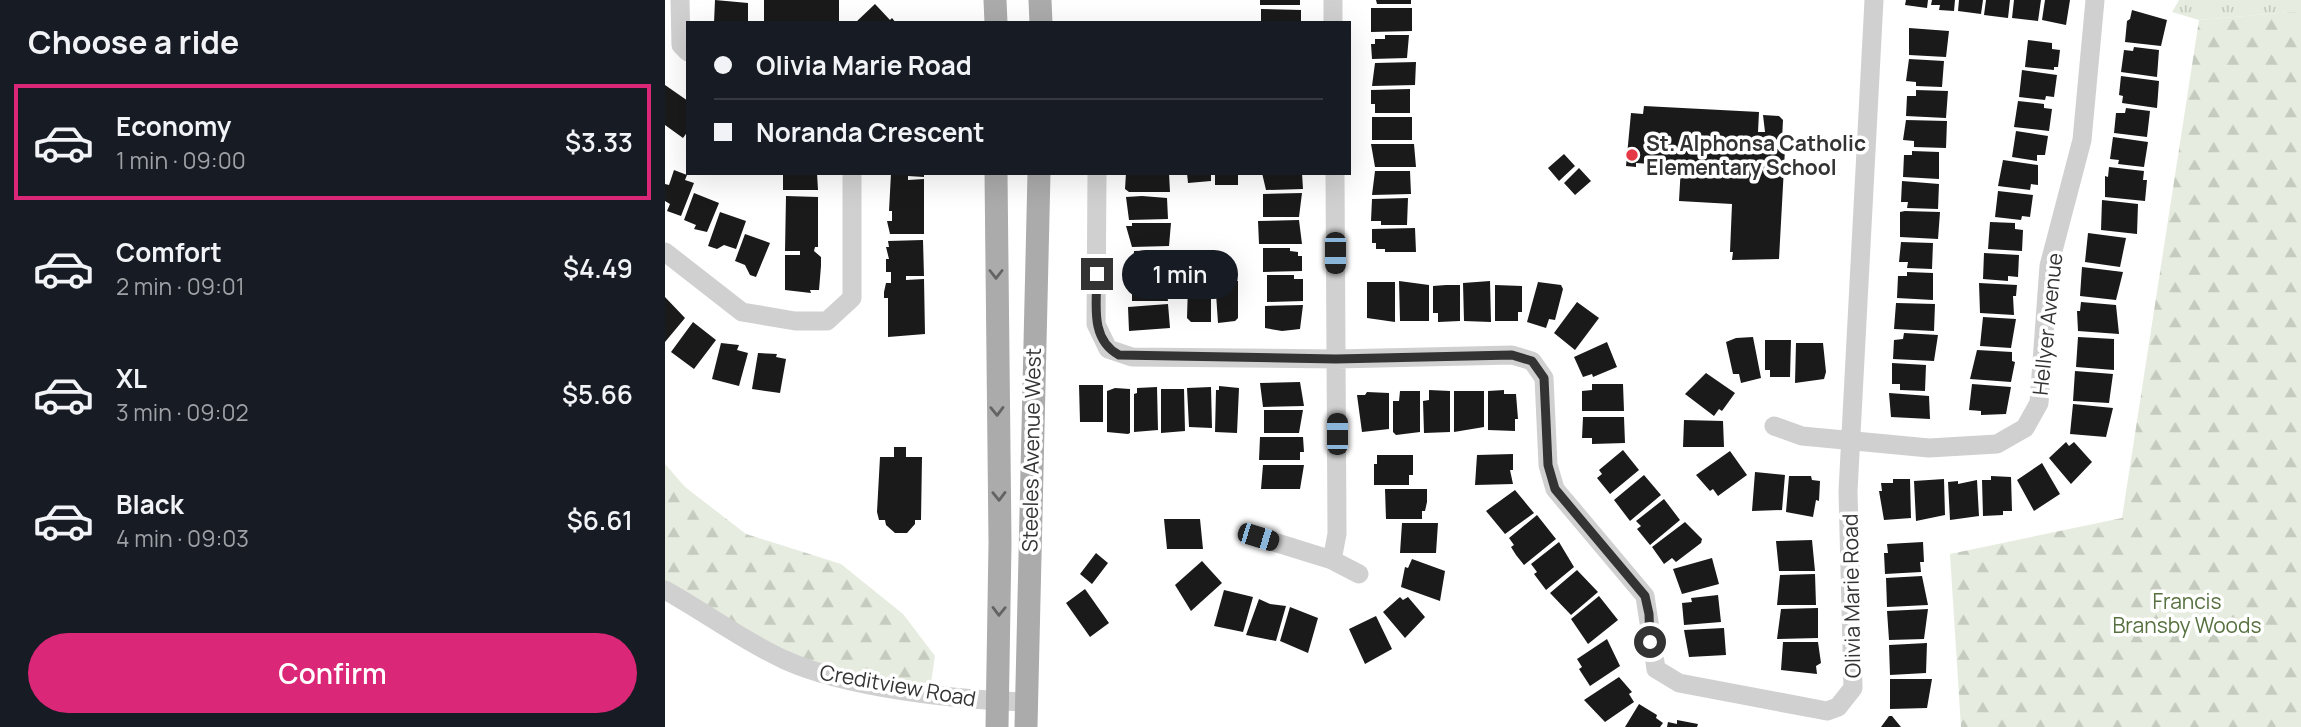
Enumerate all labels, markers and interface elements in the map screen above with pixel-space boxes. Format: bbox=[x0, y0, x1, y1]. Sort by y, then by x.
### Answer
text: Choose a ride bbox=[28, 20, 239, 64]
text: Olivia Marie Road bbox=[756, 47, 972, 83]
text: Economy bbox=[116, 108, 231, 144]
icon: car bbox=[32, 111, 95, 174]
text: Noranda Crescent bbox=[756, 114, 984, 150]
text: $3.33 bbox=[565, 124, 633, 160]
place label: St. Alphonsa Catholic Elementary School bbox=[1646, 129, 1866, 181]
text: 1 min · 09:00 bbox=[116, 144, 246, 176]
marker: St. Alphonsa Catholic Elementary School bbox=[1624, 147, 1640, 163]
car bbox=[1325, 232, 1346, 274]
text: Comfort bbox=[116, 234, 222, 270]
icon: car bbox=[32, 237, 95, 300]
text: $4.49 bbox=[563, 250, 633, 286]
callout: 1 min bbox=[1122, 250, 1237, 298]
street label: Hellyer Avenue bbox=[2026, 251, 2068, 397]
route end bbox=[1081, 258, 1113, 290]
text: 1 min bbox=[1153, 258, 1207, 290]
one-way arrow bbox=[988, 269, 1004, 280]
text: 2 min · 09:01 bbox=[116, 270, 245, 302]
street label: Steeles Avenue West bbox=[1015, 348, 1047, 552]
text: XL bbox=[116, 360, 147, 396]
icon: car bbox=[32, 363, 95, 426]
text: $5.66 bbox=[562, 376, 633, 412]
text: 3 min · 09:02 bbox=[116, 396, 249, 428]
one-way arrow bbox=[989, 407, 1005, 417]
car bbox=[1327, 413, 1348, 455]
text: Black bbox=[116, 486, 184, 522]
icon: car bbox=[32, 489, 95, 552]
one-way arrow bbox=[991, 491, 1007, 502]
text: $6.61 bbox=[567, 502, 633, 538]
street label: Olivia Marie Road bbox=[1836, 514, 1866, 678]
car bbox=[1235, 521, 1282, 553]
text: 4 min · 09:03 bbox=[116, 522, 249, 554]
park label: Francis Bransby Woods bbox=[2112, 587, 2262, 639]
one-way arrow bbox=[991, 606, 1006, 617]
route start bbox=[1634, 626, 1666, 658]
button: Confirm bbox=[28, 633, 637, 713]
street label: Creditview Road bbox=[818, 657, 978, 713]

